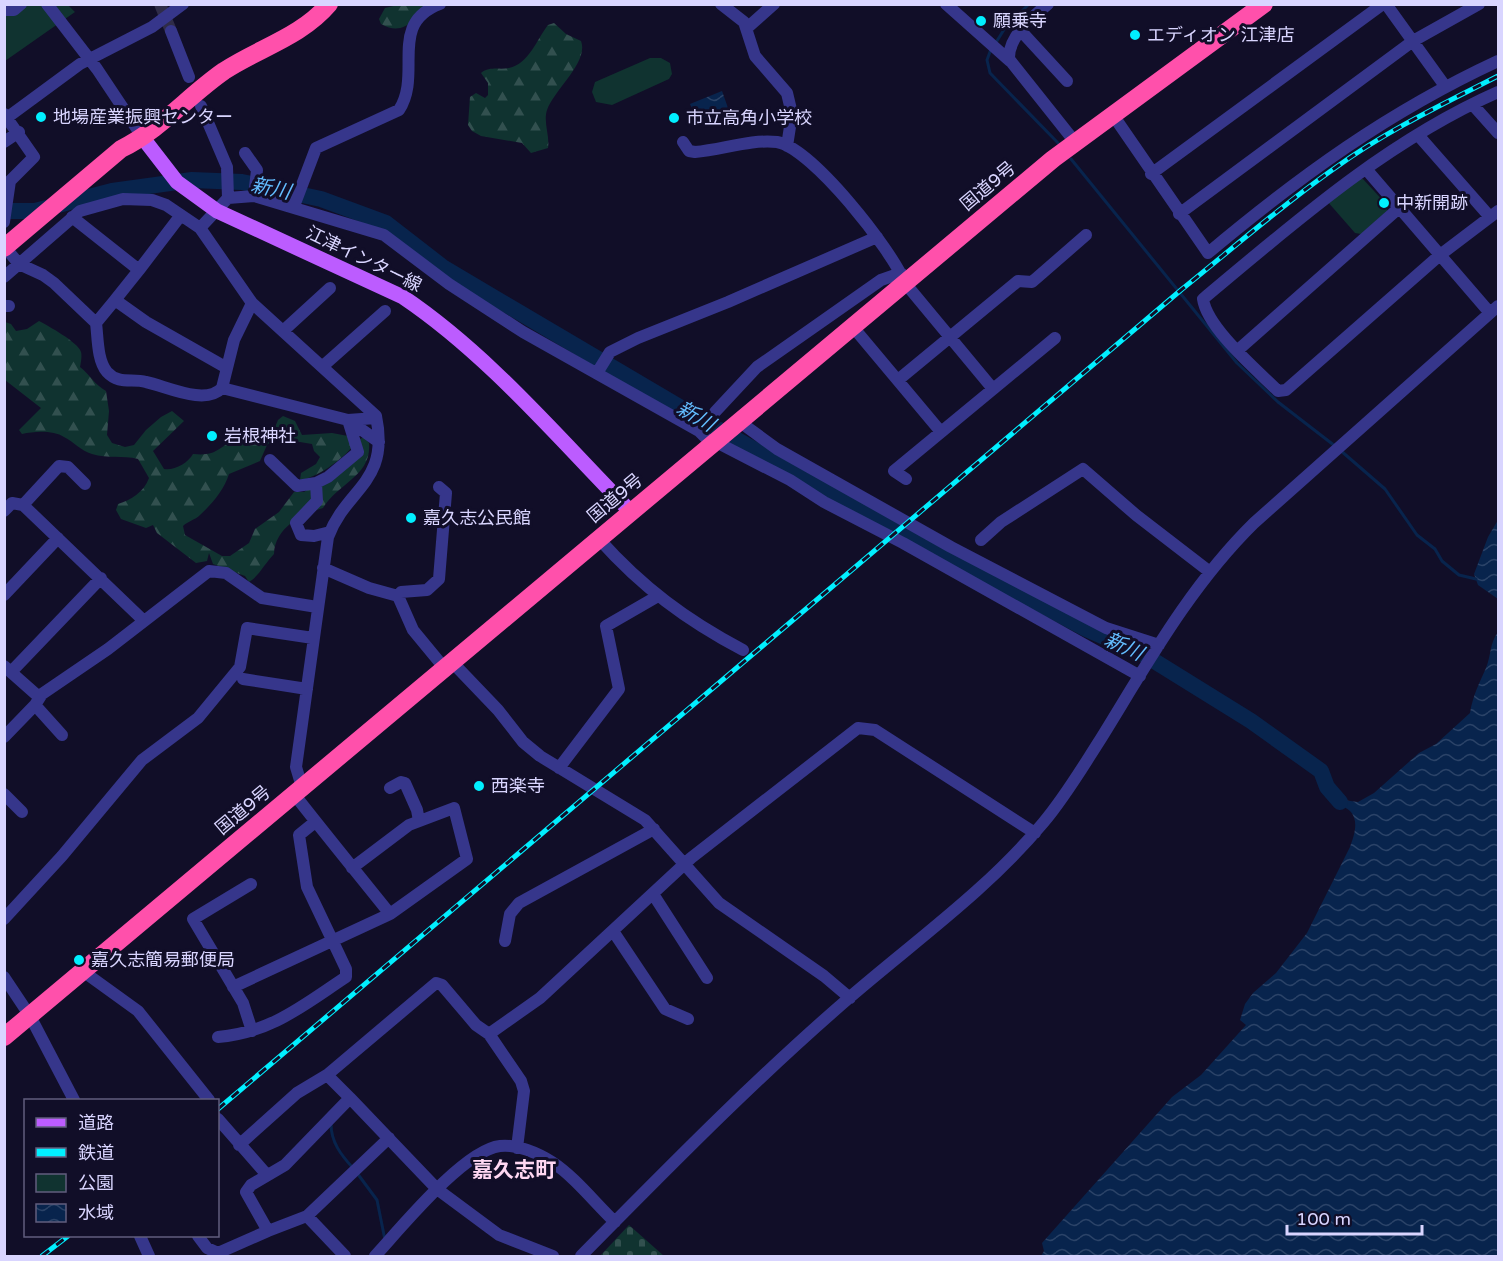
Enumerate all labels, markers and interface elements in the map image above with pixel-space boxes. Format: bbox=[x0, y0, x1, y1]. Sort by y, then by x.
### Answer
place label: 願乗寺 bbox=[993, 10, 1047, 32]
marker: 願乗寺 bbox=[974, 14, 988, 28]
place label: エディオン 江津店 bbox=[1147, 24, 1294, 46]
marker: エディオン 江津店 bbox=[1128, 28, 1142, 42]
place label: 地場産業振興センター bbox=[53, 106, 233, 128]
place label: 市立高角小学校 bbox=[686, 107, 812, 129]
marker: 地場産業振興センター bbox=[34, 110, 48, 124]
marker: 市立高角小学校 bbox=[667, 111, 681, 125]
street label: 国道9号 bbox=[956, 157, 1020, 215]
water label: 新川 bbox=[249, 173, 295, 205]
place label: 中新開跡 bbox=[1396, 192, 1468, 214]
marker: 中新開跡 bbox=[1377, 196, 1391, 210]
street label: 江津インター線 bbox=[303, 221, 425, 297]
water label: 新川 bbox=[672, 396, 721, 438]
place label: 岩根神社 bbox=[224, 425, 296, 447]
marker: 岩根神社 bbox=[205, 429, 219, 443]
street label: 国道9号 bbox=[583, 469, 647, 527]
place label: 嘉久志公民館 bbox=[423, 507, 531, 529]
marker: 嘉久志公民館 bbox=[404, 511, 418, 525]
water label: 新川 bbox=[1100, 628, 1149, 667]
place label: 西楽寺 bbox=[491, 775, 545, 797]
marker: 西楽寺 bbox=[472, 779, 486, 793]
street label: 国道9号 bbox=[211, 781, 275, 839]
place label: 嘉久志簡易郵便局 bbox=[91, 949, 235, 971]
marker: 嘉久志簡易郵便局 bbox=[72, 953, 86, 967]
legend bbox=[24, 1099, 219, 1237]
text: 道路 bbox=[78, 1112, 114, 1134]
text: 鉄道 bbox=[78, 1142, 114, 1164]
district label: 嘉久志町 bbox=[472, 1158, 556, 1183]
text: 公園 bbox=[78, 1172, 114, 1194]
scale bar bbox=[1287, 1198, 1422, 1236]
text: 水域 bbox=[78, 1202, 114, 1224]
text: 100 m bbox=[1296, 1208, 1351, 1230]

